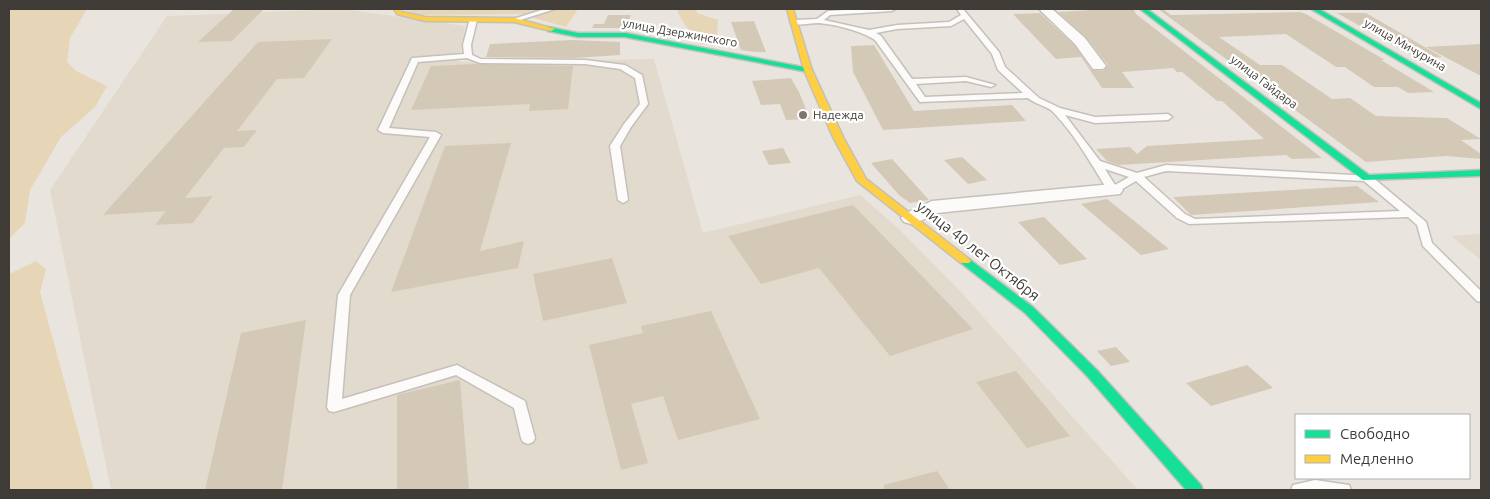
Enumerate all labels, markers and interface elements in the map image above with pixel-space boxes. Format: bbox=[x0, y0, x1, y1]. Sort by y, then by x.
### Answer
street label: улица Дзержинского bbox=[622, 16, 739, 49]
street label: улица Мичурина bbox=[1362, 16, 1449, 73]
street label: улица Гайдара bbox=[1228, 52, 1300, 111]
place label: Надежда bbox=[813, 108, 864, 121]
marker: Надежда bbox=[797, 109, 809, 121]
street label: улица 40 лет Октября bbox=[913, 197, 1043, 304]
legend bbox=[1295, 414, 1470, 479]
text: Свободно bbox=[1340, 425, 1410, 442]
text: Медленно bbox=[1340, 450, 1414, 467]

